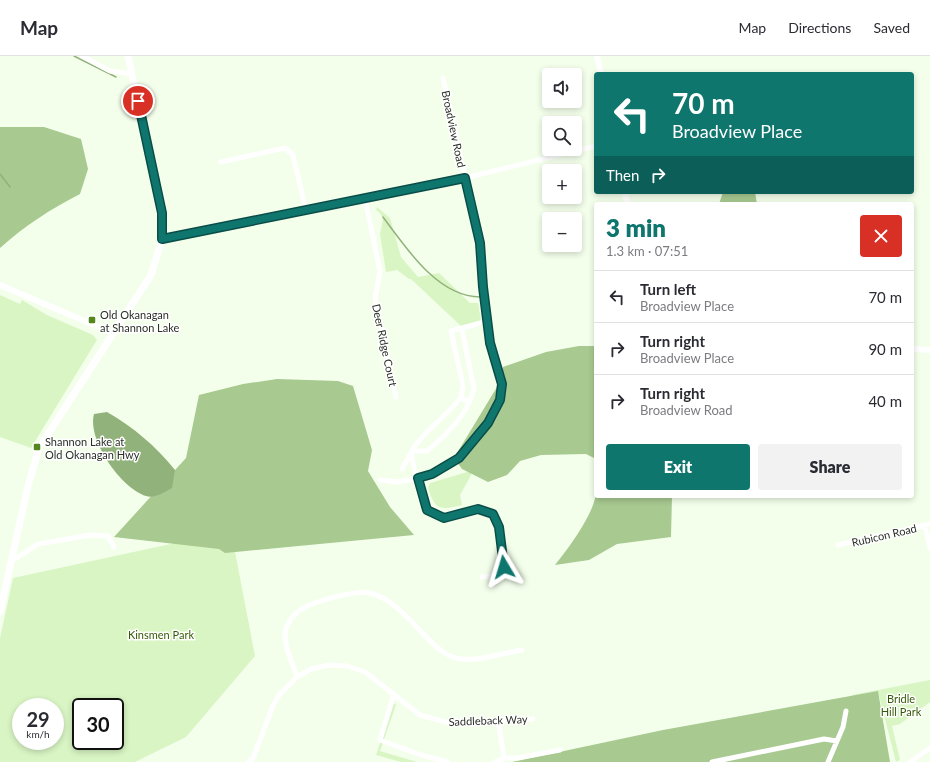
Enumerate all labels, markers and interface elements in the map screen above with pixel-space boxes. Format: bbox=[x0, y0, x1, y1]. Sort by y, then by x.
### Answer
text: Map bbox=[20, 16, 58, 39]
text: Map bbox=[739, 19, 766, 36]
text: Directions bbox=[788, 19, 851, 36]
text: Saved bbox=[873, 19, 910, 36]
map controls bbox=[542, 68, 582, 252]
button: sound bbox=[542, 68, 582, 108]
pin bbox=[121, 84, 155, 118]
text: 70 m bbox=[672, 86, 735, 120]
icon: left bbox=[606, 88, 658, 140]
street label: Broadview Road bbox=[439, 89, 469, 169]
icon: arrive bbox=[127, 90, 149, 112]
button: search bbox=[542, 116, 582, 156]
text: Broadview Place bbox=[672, 120, 802, 142]
button: + bbox=[542, 164, 582, 204]
icon: right bbox=[647, 164, 669, 186]
text: Then bbox=[606, 166, 639, 184]
button: − bbox=[542, 212, 582, 252]
text: 3 min bbox=[606, 213, 666, 242]
button: close bbox=[860, 215, 902, 257]
text: 1.3 km · 07:51 bbox=[606, 243, 688, 259]
text: Turn left bbox=[640, 280, 696, 298]
icon: left bbox=[606, 286, 628, 308]
text: 70 m bbox=[868, 288, 902, 306]
text: Broadview Place bbox=[640, 298, 734, 314]
street label: Deer Ridge Court bbox=[370, 303, 400, 387]
place label: Old Okanagan at Shannon Lake bbox=[100, 308, 179, 334]
marker: Old Okanagan at Shannon Lake bbox=[87, 315, 97, 325]
text: Turn right bbox=[640, 332, 705, 350]
icon: right bbox=[606, 338, 628, 360]
text: 90 m bbox=[868, 340, 902, 358]
text: Broadview Place bbox=[640, 350, 734, 366]
text: Turn right bbox=[640, 384, 705, 402]
icon: right bbox=[606, 390, 628, 412]
text: 40 m bbox=[868, 392, 902, 410]
text: Broadview Road bbox=[640, 402, 733, 418]
place label: Shannon Lake at Old Okanagan Hwy bbox=[45, 435, 140, 461]
marker: Shannon Lake at Old Okanagan Hwy bbox=[32, 442, 42, 452]
button: Exit bbox=[606, 444, 750, 490]
button: Share bbox=[758, 444, 902, 490]
street label: Rubicon Road bbox=[850, 521, 918, 549]
position arrow bbox=[483, 546, 525, 588]
park label: Kinsmen Park bbox=[128, 628, 194, 641]
park label: Bridle Hill Park bbox=[881, 692, 922, 718]
speed limit sign: 30 bbox=[72, 698, 124, 750]
text: 29 bbox=[26, 707, 50, 731]
street label: Saddleback Way bbox=[448, 712, 528, 728]
text: km/h bbox=[26, 728, 50, 740]

